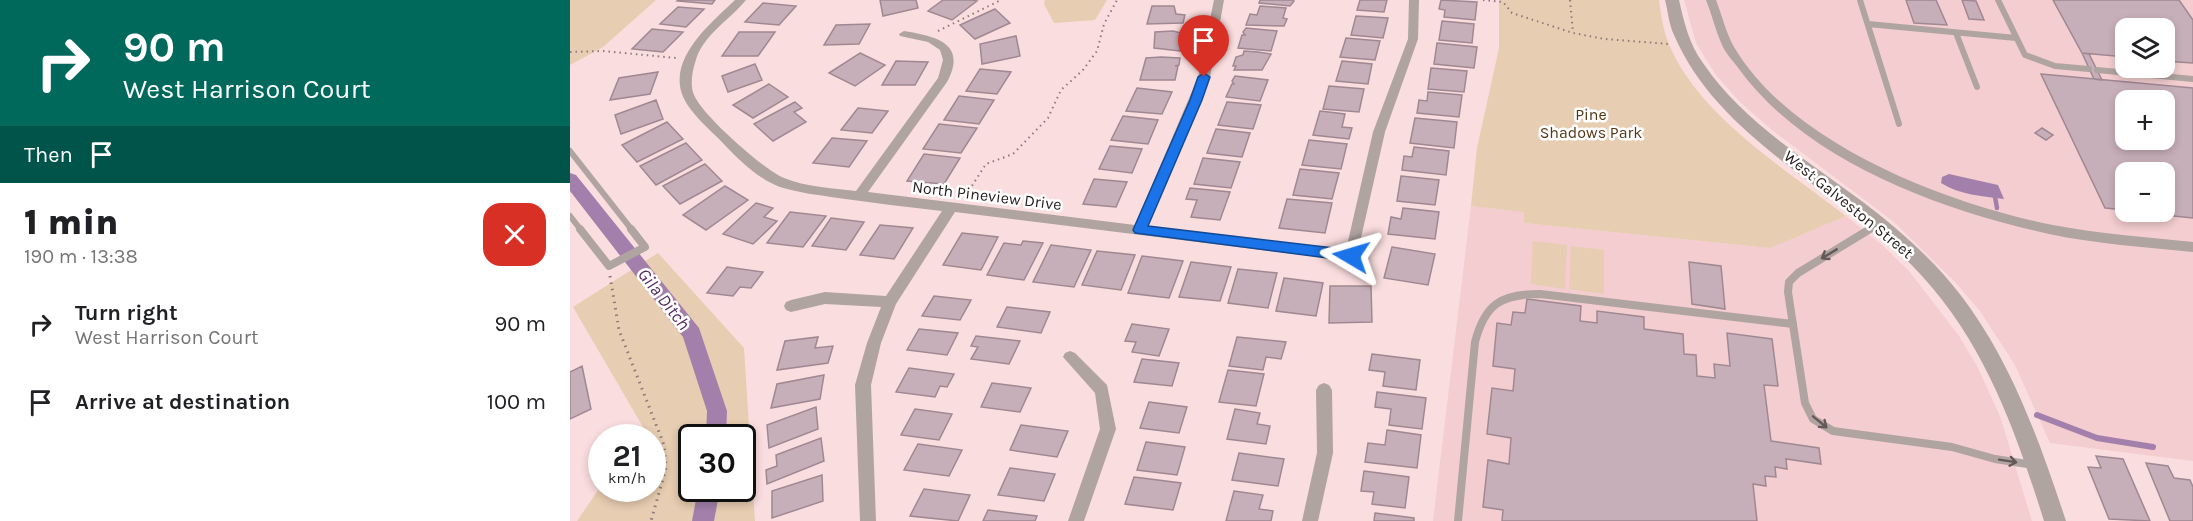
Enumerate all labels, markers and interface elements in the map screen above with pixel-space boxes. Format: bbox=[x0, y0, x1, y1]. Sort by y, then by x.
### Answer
pin bbox=[1178, 15, 1229, 77]
map controls bbox=[2115, 18, 2175, 222]
button: layers bbox=[2115, 18, 2175, 78]
text: 90 m bbox=[123, 22, 226, 72]
icon: right bbox=[24, 24, 102, 102]
icon: arrive bbox=[1187, 24, 1220, 57]
text: West Harrison Court bbox=[123, 73, 371, 105]
button: + bbox=[2115, 90, 2175, 150]
park label: Pine Shadows Park bbox=[1540, 105, 1642, 142]
icon: arrive bbox=[85, 138, 118, 171]
text: Then bbox=[24, 142, 73, 168]
street label: West Galveston Street bbox=[1780, 146, 1917, 262]
button: − bbox=[2115, 162, 2175, 222]
street label: North Pineview Drive bbox=[911, 177, 1063, 214]
text: 1 min bbox=[24, 201, 118, 243]
button: close bbox=[483, 203, 546, 266]
position arrow bbox=[1319, 224, 1383, 288]
text: 190 m · 13:38 bbox=[24, 245, 138, 268]
one-way arrow bbox=[1821, 249, 1838, 261]
water label: Gila Ditch bbox=[633, 264, 695, 334]
text: Turn right bbox=[75, 300, 178, 326]
icon: right bbox=[24, 308, 57, 341]
text: 90 m bbox=[494, 311, 546, 337]
text: West Harrison Court bbox=[75, 326, 258, 349]
icon: arrive bbox=[24, 386, 57, 419]
text: Arrive at destination bbox=[75, 389, 290, 415]
text: 100 m bbox=[487, 389, 546, 415]
one-way arrow bbox=[1812, 415, 1828, 428]
speed limit sign: 30 bbox=[678, 424, 756, 502]
text: 21 bbox=[613, 438, 641, 474]
one-way arrow bbox=[1998, 456, 2018, 467]
text: km/h bbox=[608, 469, 646, 487]

